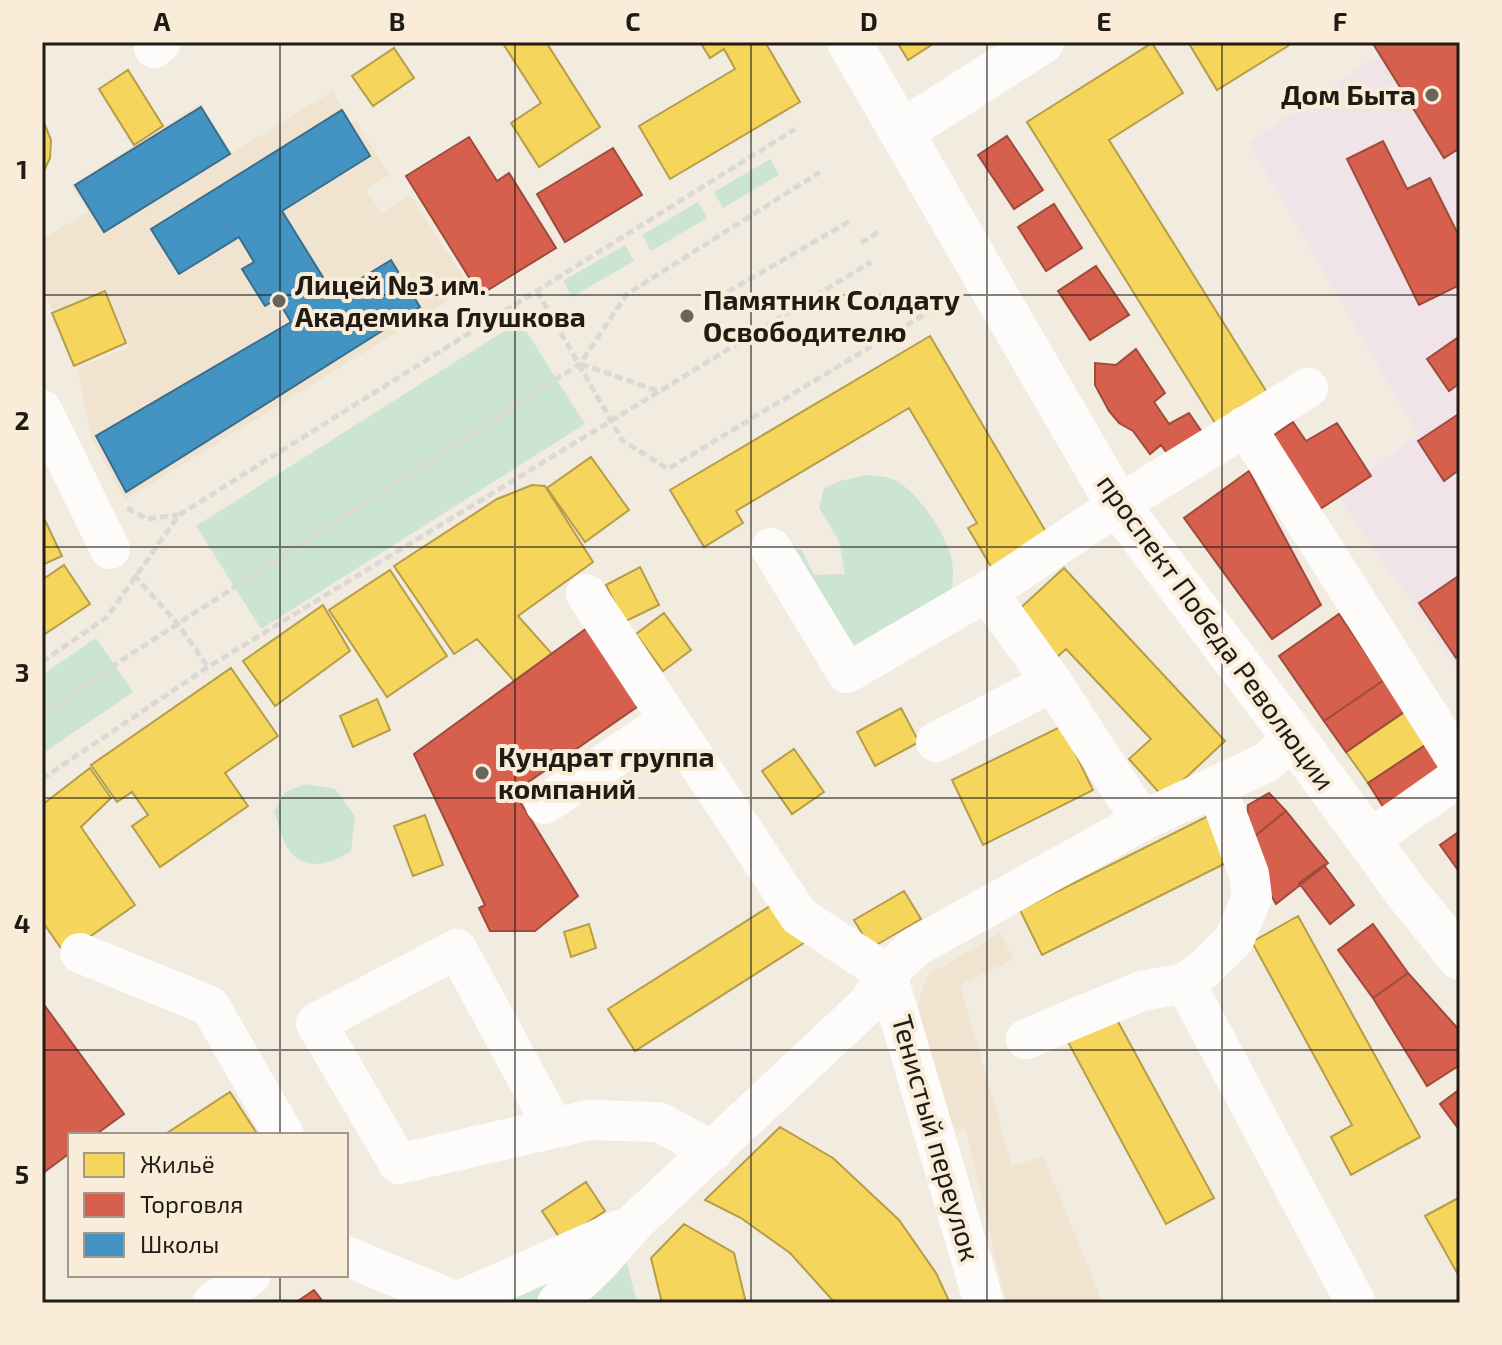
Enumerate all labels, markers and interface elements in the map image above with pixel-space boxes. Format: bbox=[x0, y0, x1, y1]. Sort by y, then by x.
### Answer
text: A bbox=[154, 5, 171, 36]
text: B bbox=[389, 5, 405, 36]
text: C bbox=[625, 5, 641, 36]
text: D bbox=[860, 5, 878, 36]
text: E bbox=[1096, 5, 1112, 36]
text: F bbox=[1333, 5, 1347, 36]
place label: Дом Быта bbox=[1281, 77, 1416, 111]
marker: Дом Быта bbox=[1423, 86, 1441, 104]
text: 1 bbox=[16, 153, 28, 184]
place label: Лицей №3 им. Академика Глушкова bbox=[295, 267, 586, 333]
place label: Памятник Солдату Освободителю bbox=[703, 282, 960, 348]
marker: Лицей №3 им. Академика Глушкова bbox=[270, 292, 288, 310]
marker: Памятник Солдату Освободителю bbox=[678, 307, 696, 325]
text: 2 bbox=[14, 404, 30, 435]
street label: проспект Победа Революции bbox=[1091, 467, 1343, 796]
text: 3 bbox=[15, 656, 29, 687]
place label: Кундрат группа компаний bbox=[498, 739, 715, 805]
marker: Кундрат группа компаний bbox=[473, 764, 491, 782]
text: 4 bbox=[14, 907, 30, 938]
street label: Тенистый переулок bbox=[886, 1011, 988, 1265]
legend bbox=[68, 1133, 348, 1277]
text: Жильё bbox=[140, 1149, 215, 1178]
text: 5 bbox=[15, 1158, 29, 1189]
text: Торговля bbox=[140, 1189, 243, 1218]
text: Школы bbox=[140, 1229, 219, 1258]

